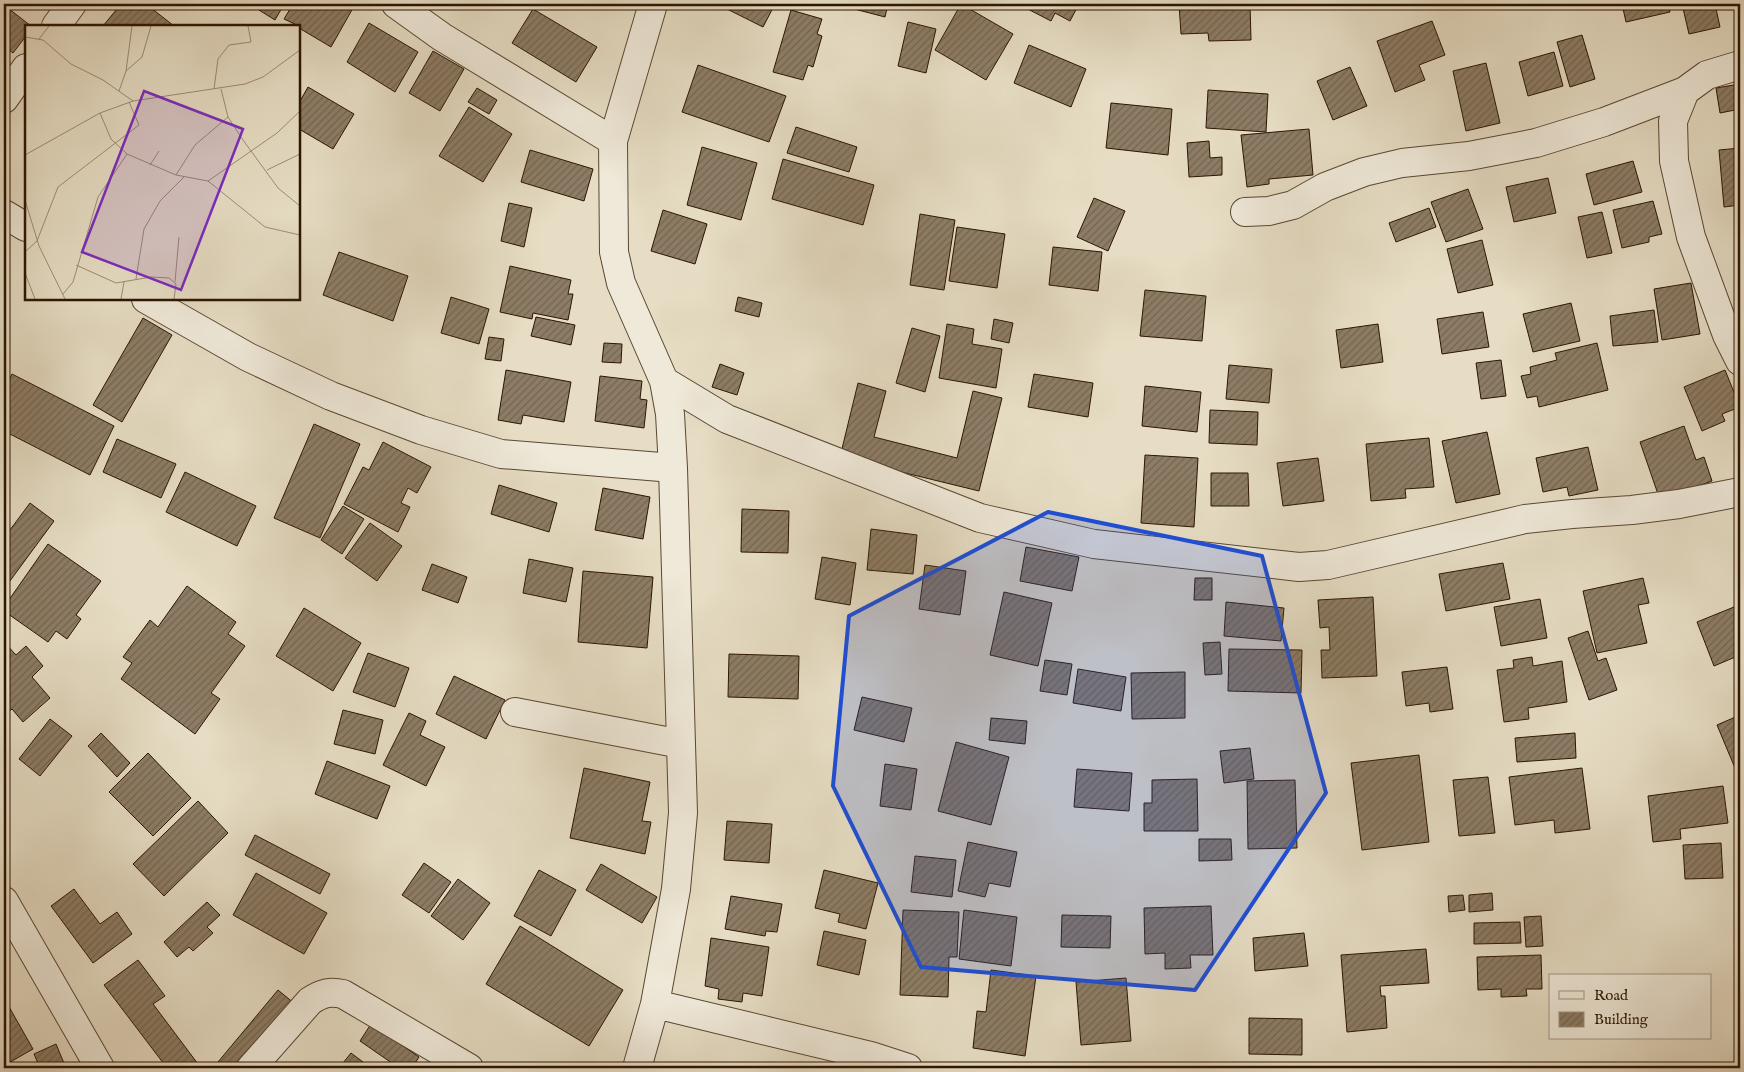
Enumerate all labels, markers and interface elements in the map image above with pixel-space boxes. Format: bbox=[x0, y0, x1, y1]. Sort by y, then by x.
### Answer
inset map bbox=[25, 25, 300, 300]
legend bbox=[1549, 974, 1712, 1040]
text: Road bbox=[1594, 986, 1629, 1005]
text: Building bbox=[1594, 1010, 1649, 1029]

